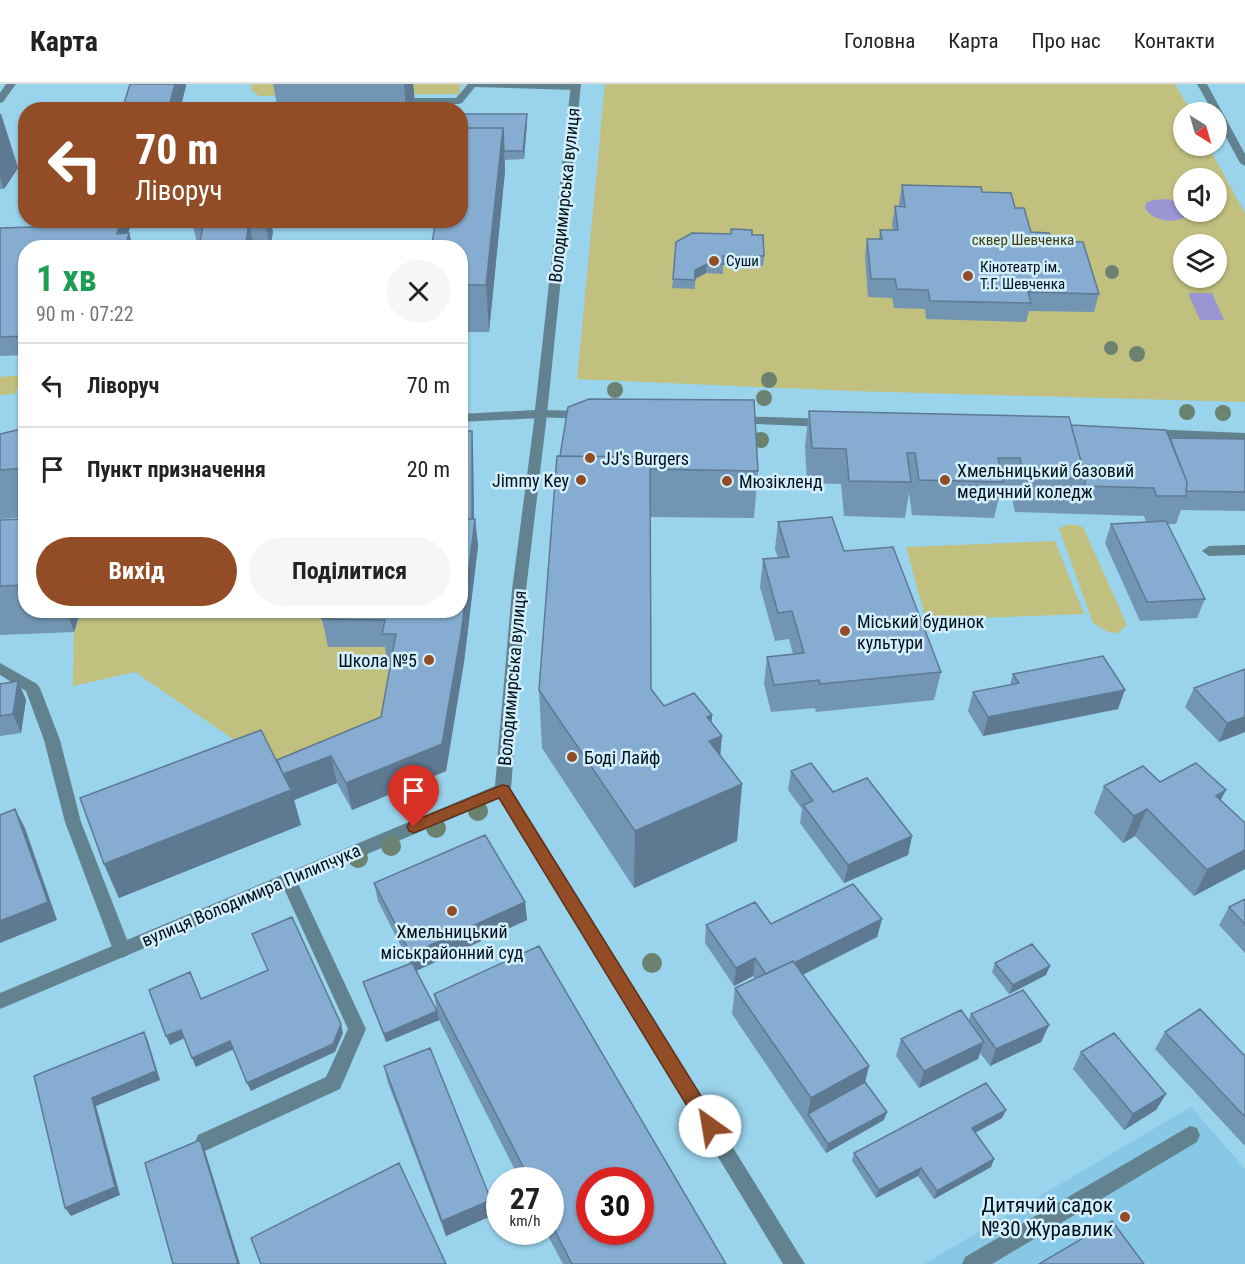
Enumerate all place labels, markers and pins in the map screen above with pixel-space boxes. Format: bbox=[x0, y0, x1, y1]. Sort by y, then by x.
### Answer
place label: Суши bbox=[726, 252, 759, 270]
marker: Суши bbox=[707, 254, 721, 268]
place label: Кінотеатр ім. Т.Г. Шевченка bbox=[980, 258, 1065, 293]
marker: Кінотеатр ім. Т.Г. Шевченка bbox=[961, 269, 975, 283]
place label: JJ's Burgers bbox=[602, 448, 689, 469]
marker: JJ's Burgers bbox=[583, 451, 597, 465]
place label: Хмельницький базовий медичний коледж bbox=[957, 460, 1134, 502]
place label: Jimmy Key bbox=[492, 470, 569, 491]
place label: Мюзікленд bbox=[739, 471, 823, 492]
marker: Jimmy Key bbox=[574, 473, 588, 487]
marker: Хмельницький базовий медичний коледж bbox=[938, 473, 952, 487]
marker: Мюзікленд bbox=[720, 474, 734, 488]
place label: Міський будинок культури bbox=[857, 611, 985, 653]
marker: Міський будинок культури bbox=[838, 624, 852, 638]
place label: Школа №5 bbox=[338, 650, 417, 671]
marker: Школа №5 bbox=[422, 653, 436, 667]
place label: Боді Лайф bbox=[584, 747, 660, 768]
marker: Боді Лайф bbox=[565, 750, 579, 764]
pin bbox=[388, 765, 439, 827]
marker: Хмельницький міськрайонний суд bbox=[445, 904, 459, 918]
place label: Хмельницький міськрайонний суд bbox=[381, 921, 524, 963]
place label: Дитячий садок №30 Журавлик bbox=[981, 1193, 1113, 1241]
marker: Дитячий садок №30 Журавлик bbox=[1118, 1210, 1132, 1224]

